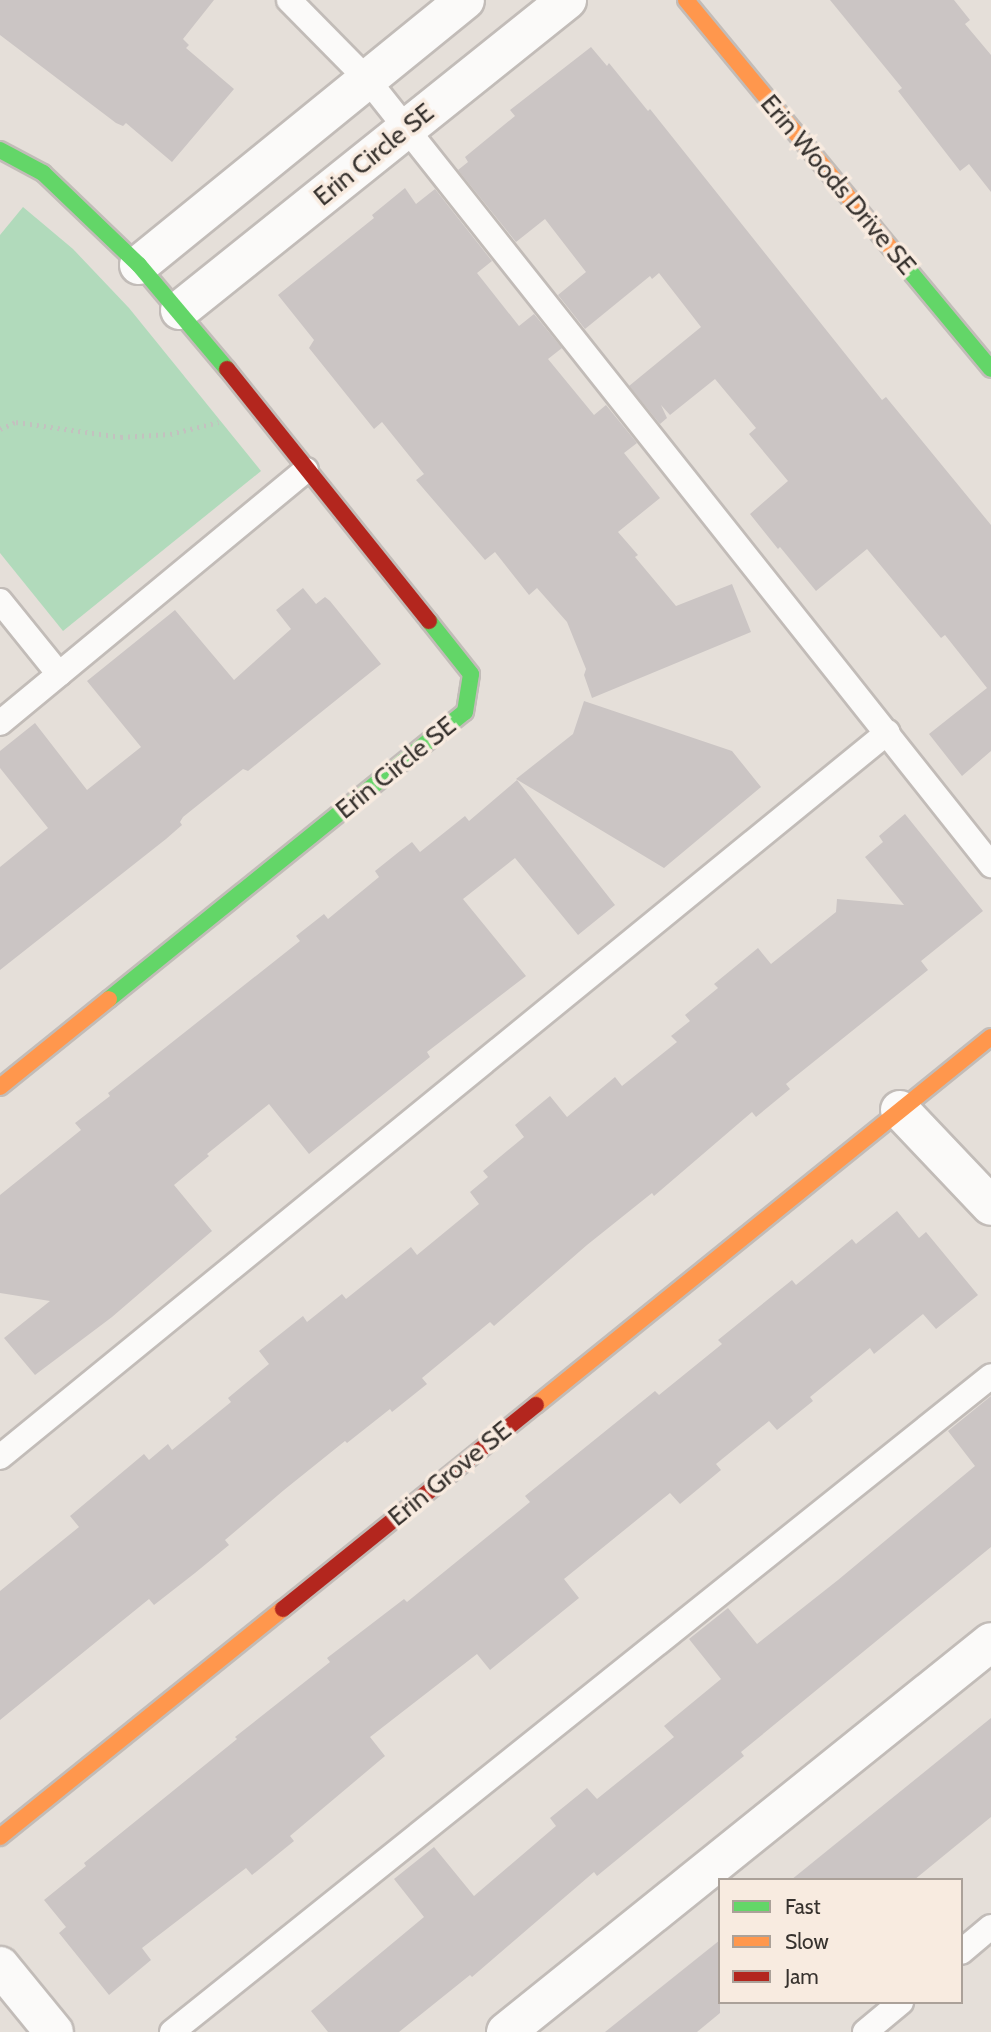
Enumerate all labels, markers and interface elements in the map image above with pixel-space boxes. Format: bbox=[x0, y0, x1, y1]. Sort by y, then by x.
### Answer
street label: Erin Woods Drive SE bbox=[754, 89, 922, 281]
street label: Erin Circle SE bbox=[308, 97, 440, 213]
street label: Erin Circle SE bbox=[330, 710, 462, 826]
street label: Erin Grove SE bbox=[382, 1415, 518, 1533]
legend bbox=[718, 1878, 963, 2004]
text: Fast bbox=[785, 1894, 821, 1919]
text: Slow bbox=[785, 1929, 829, 1954]
text: Jam bbox=[785, 1964, 819, 1989]

